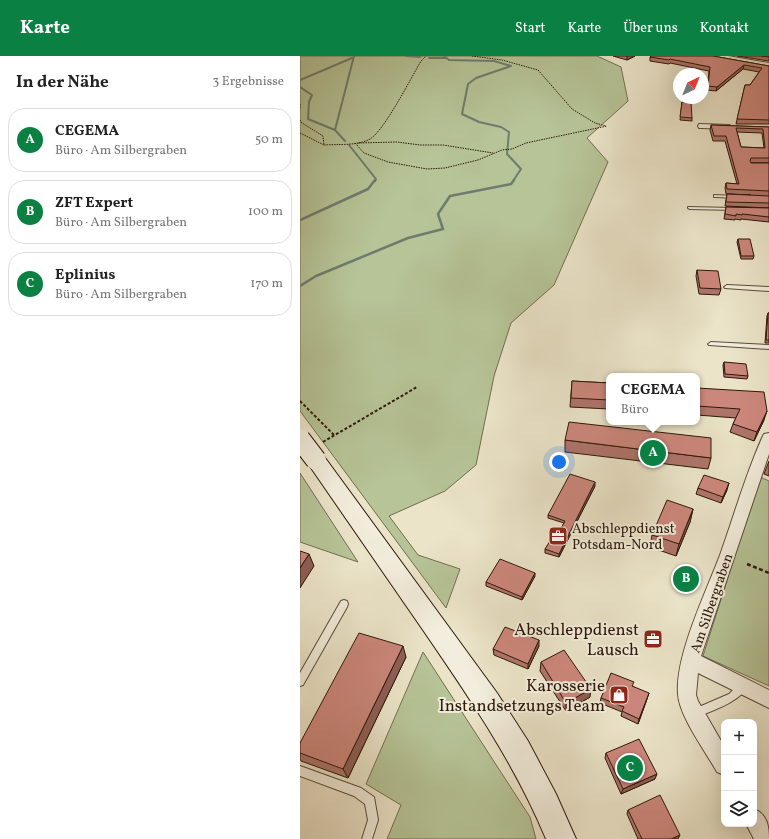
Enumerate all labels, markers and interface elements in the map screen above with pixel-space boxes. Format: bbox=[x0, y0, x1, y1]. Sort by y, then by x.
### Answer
text: Karte bbox=[20, 15, 70, 41]
text: Start bbox=[515, 19, 545, 38]
text: Karte bbox=[567, 19, 601, 38]
text: Über uns bbox=[623, 19, 678, 38]
text: Kontakt bbox=[700, 19, 749, 38]
north arrow bbox=[673, 68, 709, 104]
text: In der Nähe bbox=[16, 71, 109, 94]
text: 3 Ergebnisse bbox=[213, 73, 284, 91]
text: CEGEMA bbox=[55, 121, 119, 142]
text: A bbox=[25, 131, 35, 149]
text: 50 m bbox=[255, 131, 283, 149]
text: Büro · Am Silbergraben bbox=[55, 142, 187, 160]
text: ZFT Expert bbox=[55, 193, 133, 214]
text: B bbox=[26, 203, 34, 221]
text: 100 m bbox=[248, 203, 283, 221]
text: Büro · Am Silbergraben bbox=[55, 214, 187, 232]
text: Eplinius bbox=[55, 265, 115, 286]
text: C bbox=[26, 275, 34, 293]
text: 170 m bbox=[250, 275, 283, 293]
text: Büro · Am Silbergraben bbox=[55, 286, 187, 304]
popup bbox=[606, 373, 700, 425]
text: CEGEMA bbox=[621, 380, 685, 401]
text: Büro bbox=[621, 401, 649, 419]
pin: A bbox=[640, 438, 666, 468]
your location bbox=[549, 452, 569, 472]
place label: Abschleppdienst Potsdam-Nord bbox=[572, 520, 675, 555]
office icon: Abschleppdienst Potsdam-Nord bbox=[547, 525, 569, 547]
street label: Am Silbergraben bbox=[687, 551, 738, 656]
pin: B bbox=[673, 564, 699, 594]
place label: Abschleppdienst Lausch bbox=[514, 619, 639, 662]
office icon: Abschleppdienst Lausch bbox=[642, 628, 664, 650]
place label: Karosserie Instandsetzungs Team bbox=[439, 675, 605, 718]
shop icon: Karosserie Instandsetzungs Team bbox=[608, 684, 630, 706]
map controls bbox=[721, 719, 757, 827]
button: + bbox=[721, 719, 757, 755]
pin: C bbox=[617, 753, 643, 783]
button: − bbox=[721, 755, 757, 791]
button: layers bbox=[721, 791, 757, 827]

